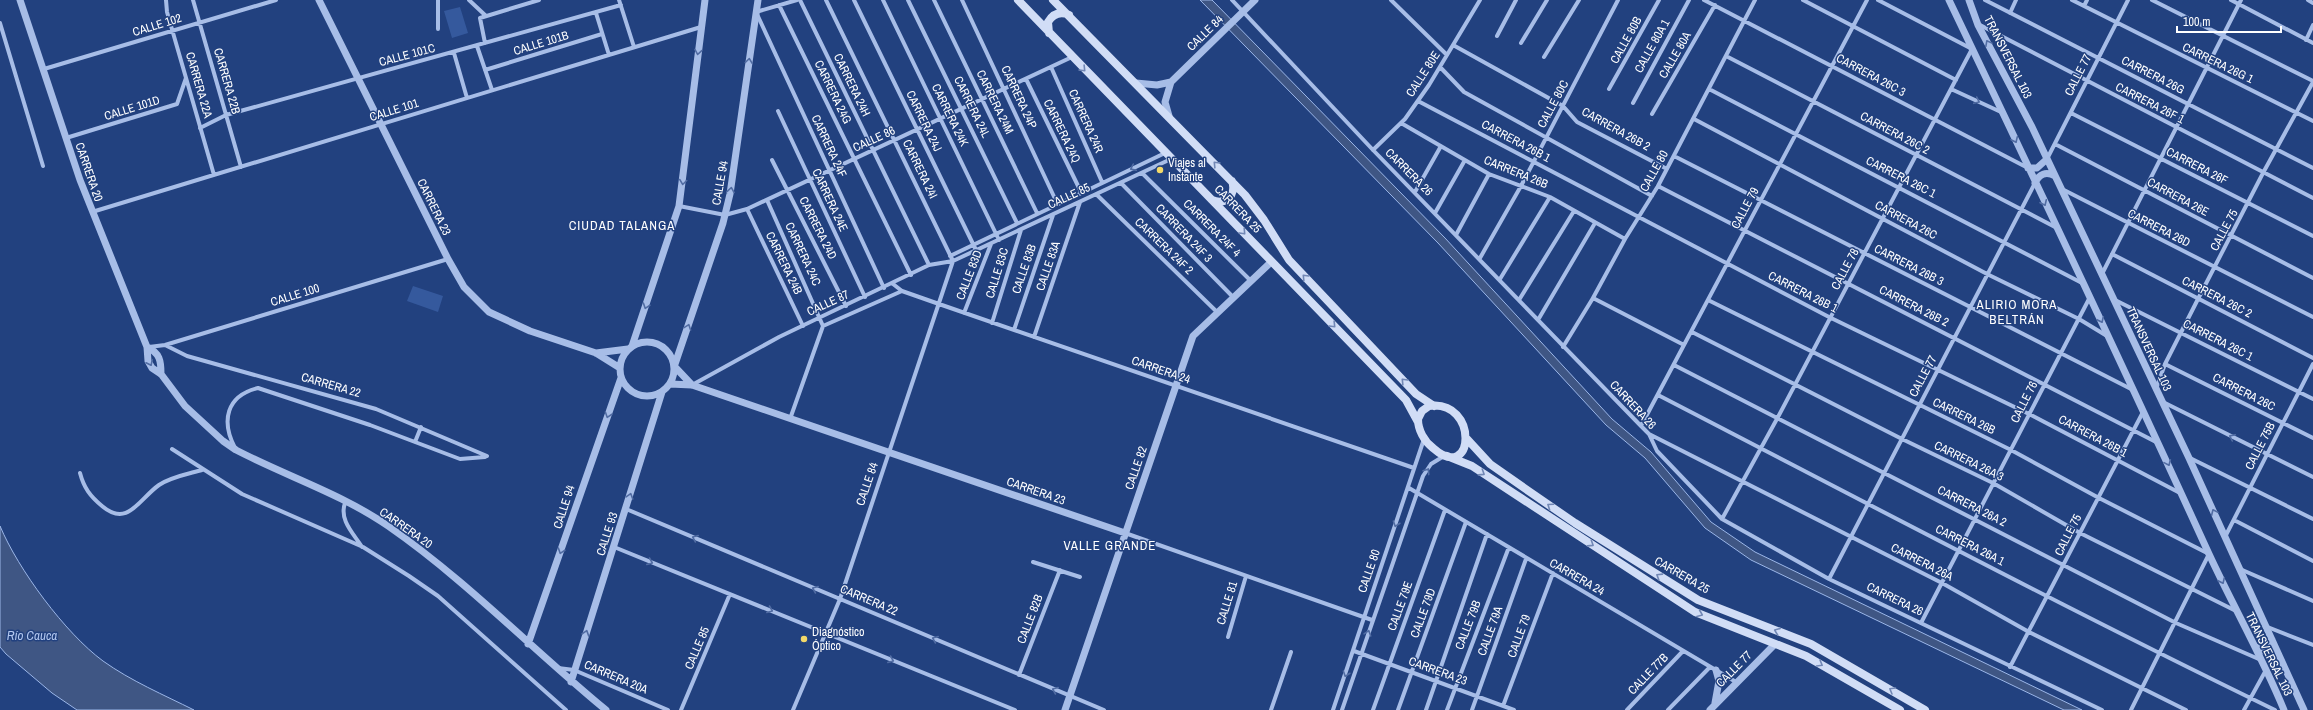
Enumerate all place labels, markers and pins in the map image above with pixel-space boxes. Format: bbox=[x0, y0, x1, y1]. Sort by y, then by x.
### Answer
place label: Viajes al Instante bbox=[1168, 155, 1206, 185]
marker: Viajes al Instante bbox=[1155, 165, 1165, 175]
place label: Diagnóstico Óptico bbox=[812, 624, 865, 654]
marker: Diagnóstico Óptico bbox=[799, 634, 809, 644]

